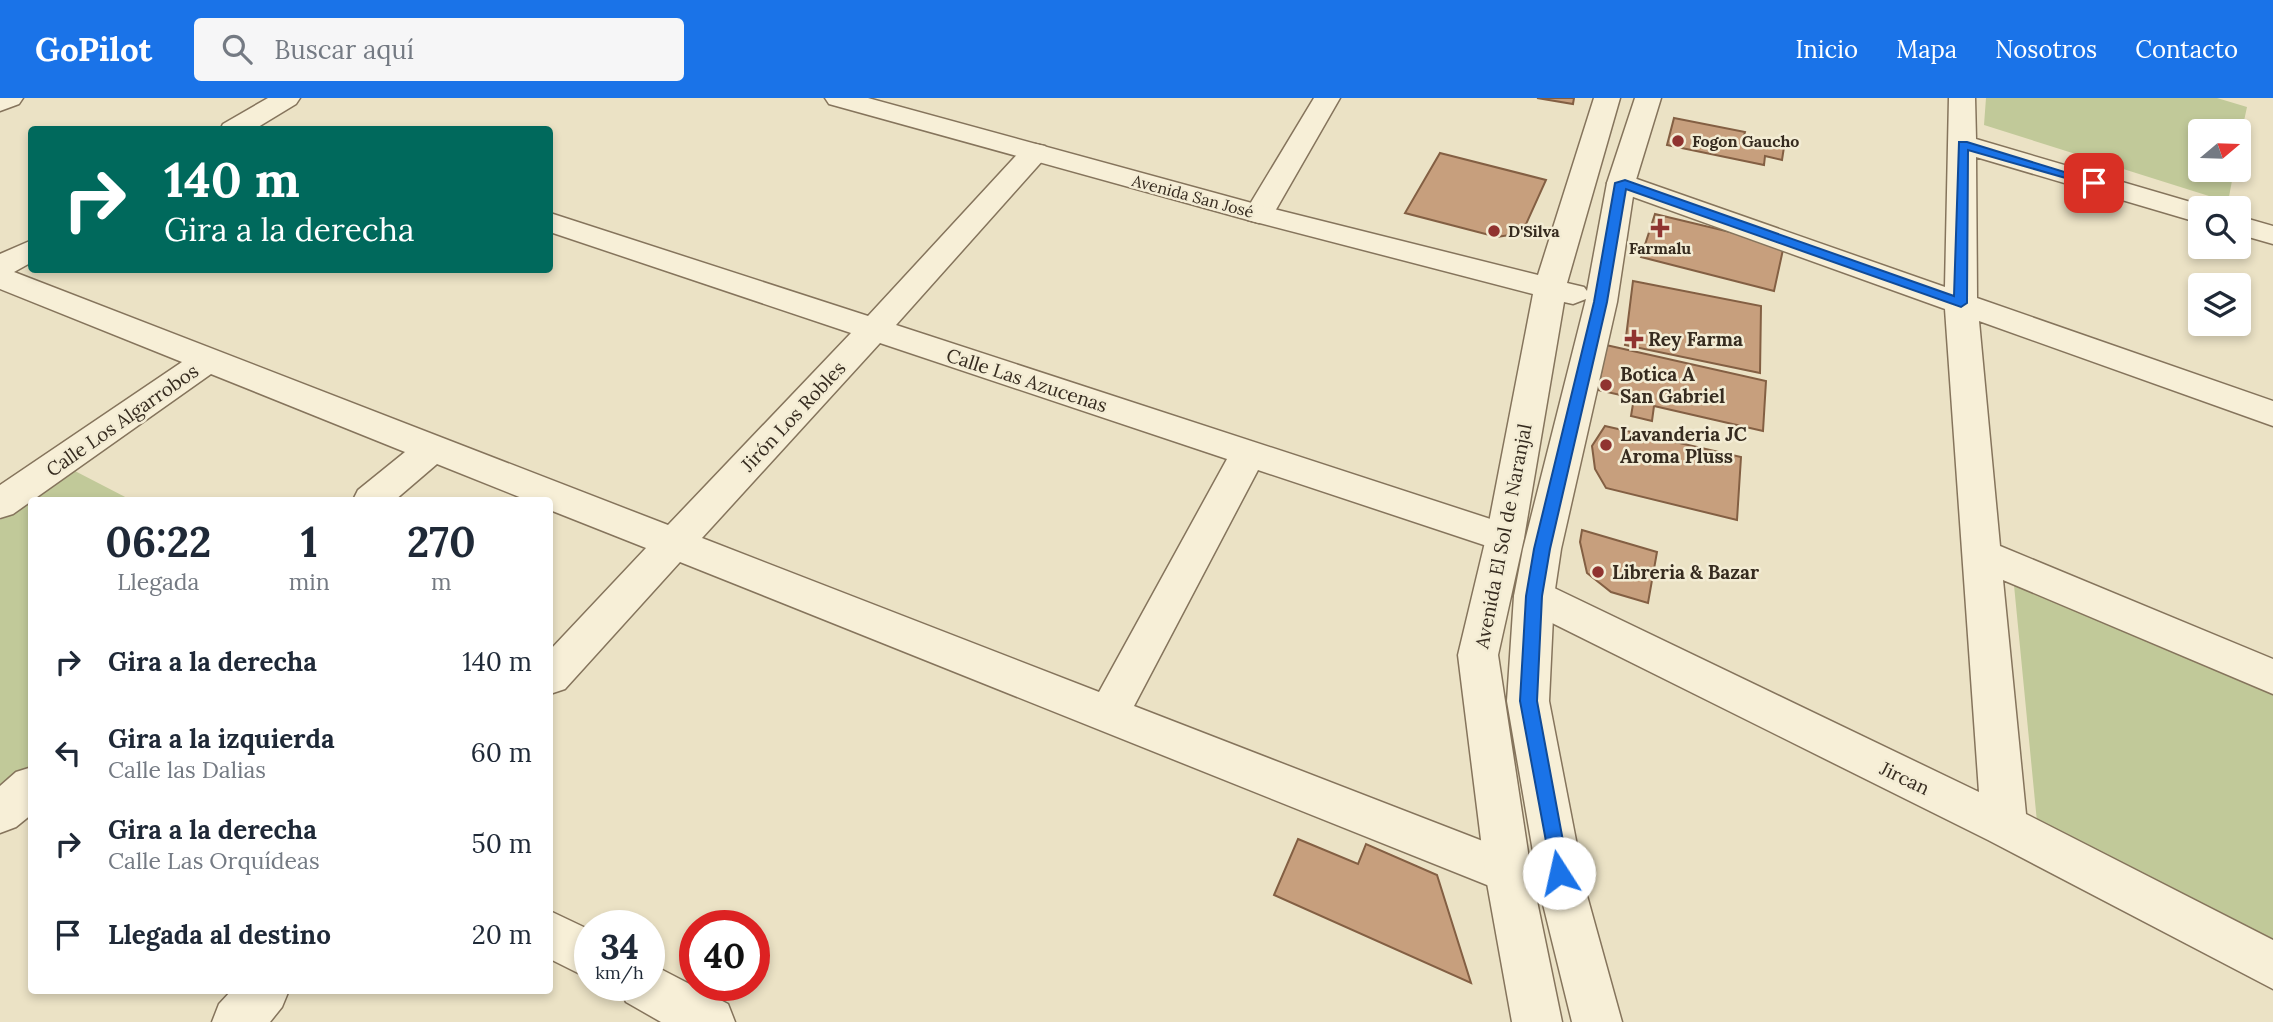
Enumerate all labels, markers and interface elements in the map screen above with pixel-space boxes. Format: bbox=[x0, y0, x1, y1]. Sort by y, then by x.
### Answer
search box bbox=[194, 18, 684, 81]
text: GoPilot bbox=[35, 28, 152, 70]
icon: search bbox=[218, 30, 256, 68]
text: Buscar aquí bbox=[274, 33, 414, 66]
text: Inicio bbox=[1795, 34, 1858, 65]
text: Mapa bbox=[1896, 34, 1957, 65]
text: Nosotros bbox=[1995, 34, 2097, 65]
text: Contacto bbox=[2135, 34, 2238, 65]
north arrow bbox=[2188, 119, 2250, 182]
map controls bbox=[2188, 119, 2251, 336]
place label: Fogon Gaucho bbox=[1692, 131, 1799, 151]
marker: Fogon Gaucho bbox=[1670, 133, 1686, 149]
text: 140 m bbox=[164, 148, 300, 210]
pin bbox=[2064, 153, 2124, 213]
icon: right bbox=[49, 154, 140, 245]
icon: arrive bbox=[2075, 164, 2113, 202]
street label: Avenida San José bbox=[1129, 170, 1256, 222]
button: search bbox=[2188, 196, 2251, 259]
text: Gira a la derecha bbox=[164, 209, 414, 250]
marker: Farmalu bbox=[1652, 220, 1668, 236]
place label: D'Silva bbox=[1508, 221, 1560, 241]
marker: D'Silva bbox=[1486, 223, 1502, 239]
place label: Farmalu bbox=[1629, 238, 1691, 258]
button: layers bbox=[2188, 273, 2251, 336]
place label: Rey Farma bbox=[1648, 327, 1743, 351]
marker: Rey Farma bbox=[1626, 331, 1642, 347]
street label: Calle Las Azucenas bbox=[944, 343, 1111, 417]
street label: Jirón Los Robles bbox=[735, 356, 850, 477]
street label: Calle Los Algarrobos bbox=[41, 358, 203, 482]
place label: Botica A San Gabriel bbox=[1620, 362, 1725, 408]
marker: Botica A San Gabriel bbox=[1598, 377, 1614, 393]
street label: Avenida El Sol de Naranjal bbox=[1469, 422, 1537, 651]
place label: Lavanderia JC Aroma Pluss bbox=[1620, 422, 1747, 468]
marker: Lavanderia JC Aroma Pluss bbox=[1598, 437, 1614, 453]
text: 06:22 bbox=[105, 515, 211, 569]
text: 1 bbox=[301, 515, 318, 569]
text: 270 bbox=[407, 515, 476, 569]
place label: Libreria & Bazar bbox=[1612, 560, 1759, 584]
marker: Libreria & Bazar bbox=[1590, 564, 1606, 580]
text: Llegada bbox=[117, 567, 199, 596]
text: min bbox=[289, 567, 330, 596]
text: m bbox=[431, 567, 452, 596]
icon: right bbox=[49, 643, 87, 681]
text: Gira a la derecha bbox=[108, 645, 317, 678]
text: 140 m bbox=[462, 645, 532, 678]
text: Gira a la izquierda bbox=[108, 722, 335, 755]
icon: left bbox=[49, 734, 87, 772]
text: 60 m bbox=[471, 736, 532, 769]
text: Calle las Dalias bbox=[108, 755, 266, 784]
street label: Jircan bbox=[1876, 755, 1934, 800]
text: Gira a la derecha bbox=[108, 813, 317, 846]
icon: right bbox=[49, 825, 87, 863]
text: 50 m bbox=[472, 827, 532, 860]
position arrow bbox=[1522, 836, 1596, 910]
text: Calle Las Orquídeas bbox=[108, 846, 320, 875]
speed limit sign: 40 bbox=[679, 910, 770, 1001]
icon: arrive bbox=[49, 916, 87, 954]
text: Llegada al destino bbox=[108, 918, 331, 951]
text: 20 m bbox=[472, 918, 532, 951]
text: 34 bbox=[600, 924, 639, 969]
text: km/h bbox=[595, 961, 644, 984]

